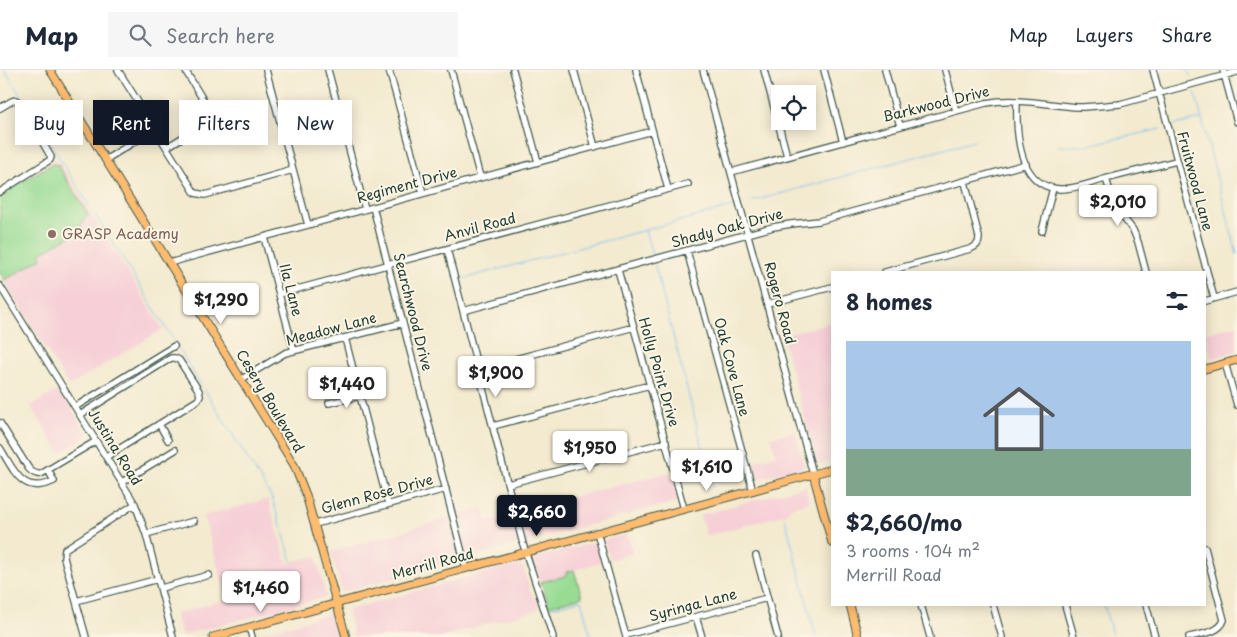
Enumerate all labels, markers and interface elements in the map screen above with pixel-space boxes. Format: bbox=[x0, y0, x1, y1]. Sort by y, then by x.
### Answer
search box bbox=[108, 12, 458, 57]
text: Map bbox=[25, 17, 78, 53]
icon: search bbox=[126, 21, 154, 49]
text: Search here bbox=[166, 21, 275, 49]
text: Map bbox=[1009, 21, 1048, 48]
text: Layers bbox=[1076, 21, 1133, 48]
text: Share bbox=[1161, 21, 1212, 48]
street label: Barkwood Drive bbox=[880, 80, 991, 127]
map controls bbox=[771, 85, 816, 130]
button: locate bbox=[771, 85, 816, 130]
chip: Buy bbox=[15, 100, 83, 145]
chip: Rent bbox=[93, 100, 169, 145]
chip: Filters bbox=[179, 100, 268, 145]
chip: New bbox=[278, 100, 352, 145]
street label: Fruitwood Lane bbox=[1172, 129, 1219, 233]
street label: Regiment Drive bbox=[354, 161, 459, 208]
pin: $2,010 bbox=[1077, 184, 1159, 227]
text: $2,010 bbox=[1090, 189, 1146, 213]
street label: Shady Oak Drive bbox=[669, 202, 785, 253]
street label: Anvil Road bbox=[442, 207, 518, 246]
place label: GRASP Academy bbox=[62, 223, 179, 244]
marker: GRASP Academy bbox=[46, 228, 58, 240]
street label: Searchwood Drive bbox=[389, 251, 438, 373]
street label: Rogero Road bbox=[759, 259, 802, 346]
street label: Ila Lane bbox=[274, 261, 309, 319]
pin: $1,290 bbox=[180, 282, 262, 325]
text: 8 homes bbox=[846, 285, 932, 317]
text: $1,290 bbox=[194, 287, 248, 311]
icon: filters bbox=[1163, 287, 1191, 315]
street label: Meadow Lane bbox=[283, 306, 378, 351]
street label: Holly Point Drive bbox=[634, 315, 685, 429]
street label: Oak Cove Lane bbox=[709, 315, 756, 419]
street label: Cesery Boulevard bbox=[231, 345, 310, 457]
pin: $1,900 bbox=[455, 356, 537, 398]
text: $1,900 bbox=[469, 360, 523, 384]
pin: $1,440 bbox=[306, 366, 388, 409]
text: $1,440 bbox=[319, 371, 375, 395]
icon: home bbox=[974, 374, 1064, 464]
street label: Justina Road bbox=[83, 404, 148, 489]
pin: $1,950 bbox=[549, 430, 631, 473]
text: $1,950 bbox=[563, 435, 617, 459]
pin: $1,610 bbox=[666, 450, 748, 492]
text: $1,610 bbox=[682, 454, 733, 478]
street label: Glenn Rose Drive bbox=[319, 468, 435, 519]
pin: $2,660 bbox=[496, 494, 578, 537]
text: $2,660 bbox=[508, 499, 566, 523]
text: $2,660/mo bbox=[846, 506, 962, 538]
text: 3 rooms · 104 m² bbox=[846, 538, 980, 562]
street label: Merrill Road bbox=[390, 543, 476, 584]
text: Merrill Road bbox=[846, 562, 942, 586]
pin: $1,460 bbox=[220, 570, 302, 613]
text: $1,460 bbox=[233, 575, 289, 599]
street label: Syringa Lane bbox=[647, 583, 739, 626]

